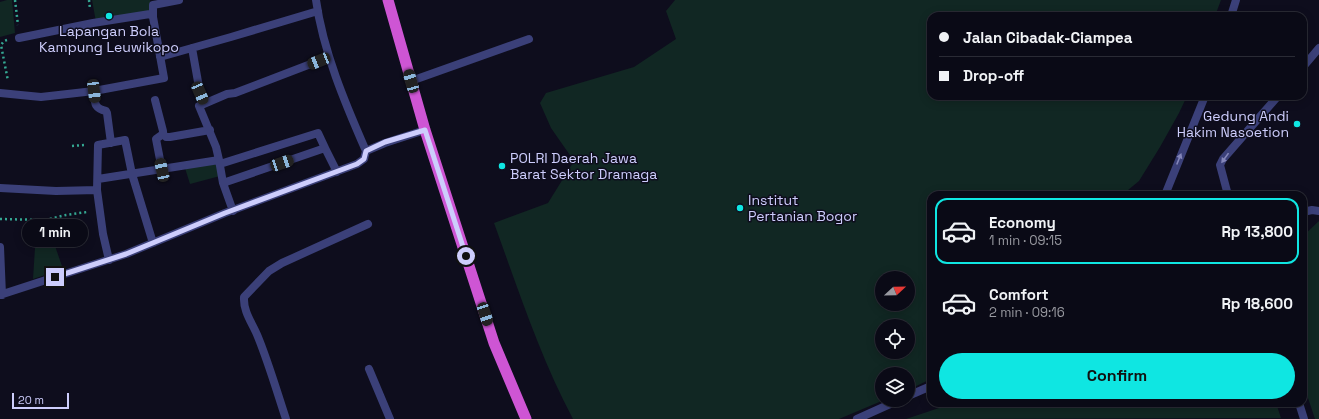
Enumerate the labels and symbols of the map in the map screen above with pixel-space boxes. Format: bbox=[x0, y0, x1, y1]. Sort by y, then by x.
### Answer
marker: Lapangan Bola Kampung Leuwikopo bbox=[104, 11, 114, 21]
place label: Lapangan Bola Kampung Leuwikopo bbox=[39, 22, 179, 56]
car bbox=[306, 51, 332, 71]
car bbox=[402, 68, 420, 94]
car bbox=[87, 78, 101, 104]
car bbox=[190, 80, 210, 106]
place label: Gedung Andi Hakim Nasoetion bbox=[1177, 107, 1289, 141]
marker: Gedung Andi Hakim Nasoetion bbox=[1292, 119, 1302, 129]
place label: POLRI Daerah Jawa Barat Sektor Dramaga bbox=[510, 149, 657, 183]
one-way arrow bbox=[1177, 152, 1183, 164]
one-way arrow bbox=[1221, 152, 1230, 163]
car bbox=[269, 153, 295, 173]
car bbox=[154, 157, 170, 183]
marker: POLRI Daerah Jawa Barat Sektor Dramaga bbox=[497, 161, 507, 171]
place label: Institut Pertanian Bogor bbox=[748, 191, 857, 225]
marker: Institut Pertanian Bogor bbox=[735, 203, 745, 213]
callout: 1 min bbox=[22, 219, 88, 247]
route start bbox=[457, 247, 475, 265]
route end bbox=[46, 268, 64, 286]
north arrow bbox=[875, 271, 915, 311]
car bbox=[476, 301, 494, 327]
scale bar bbox=[12, 391, 69, 410]

